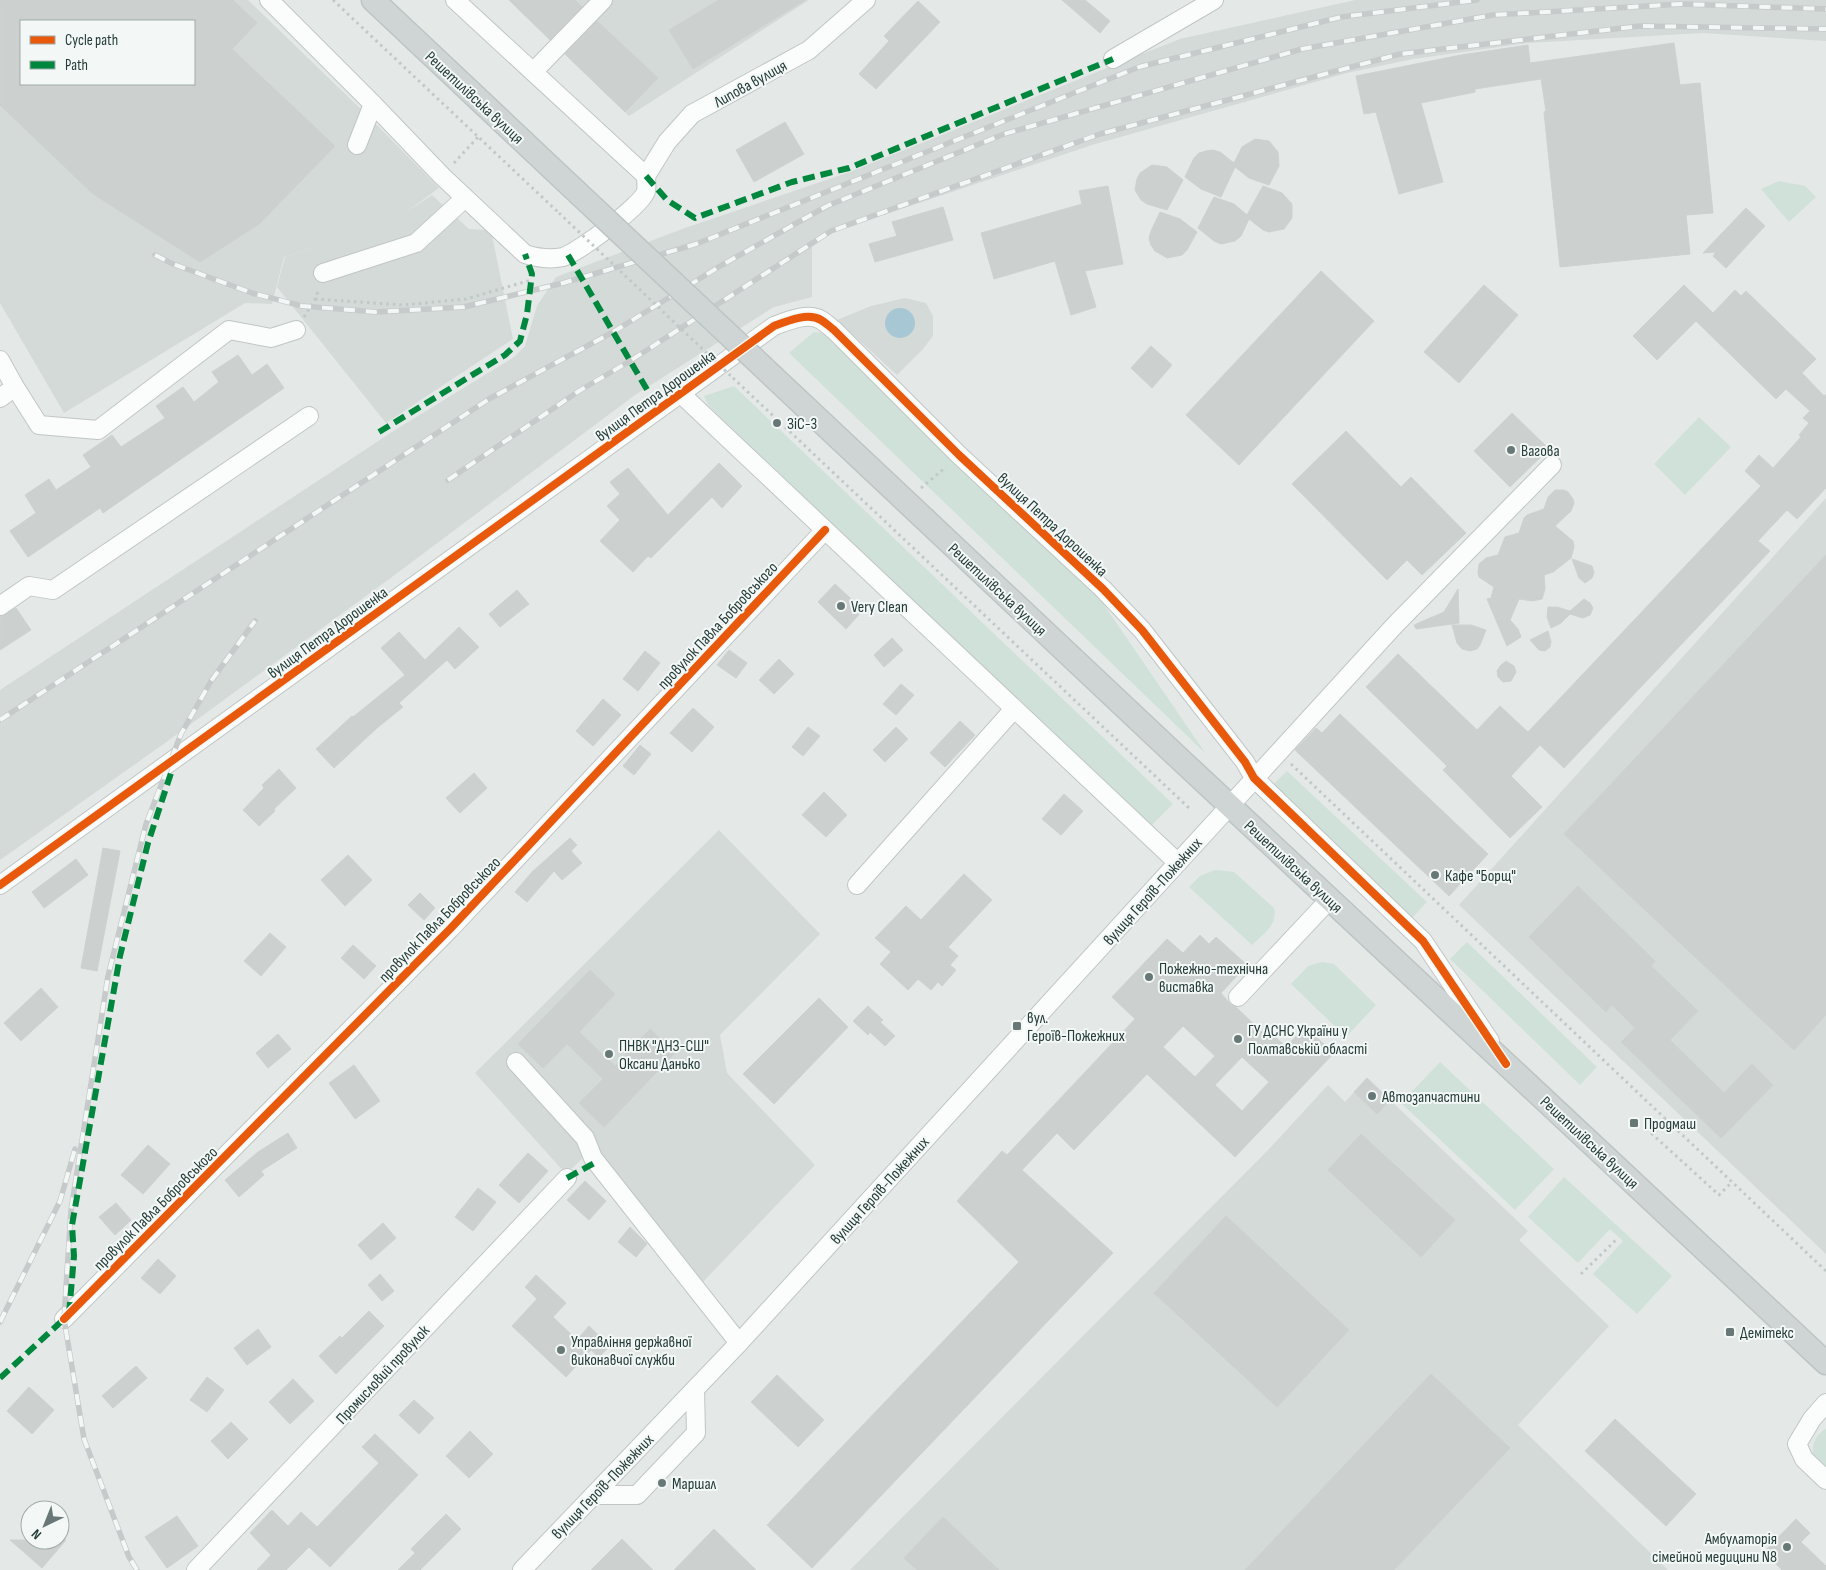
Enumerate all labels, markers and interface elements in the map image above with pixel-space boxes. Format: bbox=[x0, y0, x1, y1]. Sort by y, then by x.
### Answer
legend bbox=[20, 20, 195, 85]
text: Cycle path bbox=[65, 31, 118, 50]
street label: Решетилівська вулиця bbox=[421, 48, 527, 148]
text: Path bbox=[65, 56, 88, 75]
street label: Липова вулиця bbox=[710, 57, 790, 113]
street label: вулиця Петра Дорошенка bbox=[592, 346, 720, 446]
place label: ЗіС-3 bbox=[787, 415, 817, 434]
marker: ЗіС-3 bbox=[771, 417, 783, 429]
place label: Вагова bbox=[1521, 442, 1560, 461]
marker: Вагова bbox=[1505, 444, 1517, 456]
street label: вулиця Петра Дорошенка bbox=[993, 469, 1111, 581]
street label: Решетилівська вулиця bbox=[944, 540, 1050, 640]
street label: провулок Павла Бобровського bbox=[654, 558, 782, 694]
street label: вулиця Петра Дорошенка bbox=[264, 583, 392, 683]
place label: Very Clean bbox=[851, 598, 908, 617]
marker: Very Clean bbox=[835, 600, 847, 612]
street label: Решетилівська вулиця bbox=[1240, 817, 1346, 917]
street label: вулиця Героїв-Пожежних bbox=[1100, 834, 1206, 950]
street label: провулок Павла Бобровського bbox=[375, 853, 505, 987]
place label: Кафе "Борщ" bbox=[1445, 867, 1516, 886]
marker: Кафе "Борщ" bbox=[1429, 869, 1441, 881]
place label: Пожежно-технічна виставка bbox=[1159, 960, 1268, 997]
marker: Пожежно-технічна виставка bbox=[1143, 971, 1155, 983]
place label: вул. Героїв-Пожежних bbox=[1027, 1009, 1125, 1046]
marker: вул. Героїв-Пожежних bbox=[1011, 1020, 1023, 1032]
place label: ГУ ДСНС України у Полтавській області bbox=[1248, 1022, 1367, 1059]
marker: ГУ ДСНС України у Полтавській області bbox=[1232, 1033, 1244, 1045]
place label: ПНВК "ДНЗ-СШ" Оксани Данько bbox=[619, 1037, 709, 1074]
marker: ПНВК "ДНЗ-СШ" Оксани Данько bbox=[603, 1048, 615, 1060]
place label: Автозапчастини bbox=[1381, 1088, 1480, 1107]
marker: Автозапчастини bbox=[1366, 1090, 1378, 1102]
street label: Решетилівська вулиця bbox=[1536, 1093, 1642, 1193]
place label: Продмаш bbox=[1644, 1115, 1696, 1134]
marker: Продмаш bbox=[1628, 1117, 1640, 1129]
street label: вулиця Героїв-Пожежних bbox=[827, 1133, 933, 1249]
street label: провулок Павла Бобровського bbox=[90, 1143, 222, 1275]
street label: Промисловий провулок bbox=[332, 1321, 434, 1428]
place label: Демітекс bbox=[1740, 1324, 1794, 1343]
marker: Демітекс bbox=[1724, 1326, 1736, 1338]
place label: Управління державної виконавчої служби bbox=[571, 1333, 693, 1370]
marker: Управління державної виконавчої служби bbox=[555, 1344, 567, 1356]
street label: вулиця Героїв-Пожежних bbox=[548, 1431, 658, 1543]
place label: Маршал bbox=[672, 1475, 717, 1494]
marker: Маршал bbox=[656, 1477, 668, 1489]
north arrow bbox=[20, 1500, 70, 1550]
text: N bbox=[28, 1525, 45, 1543]
place label: Амбулаторія сімейной медицини N8 bbox=[1652, 1530, 1777, 1567]
marker: Амбулаторія сімейной медицини N8 bbox=[1781, 1541, 1793, 1553]

